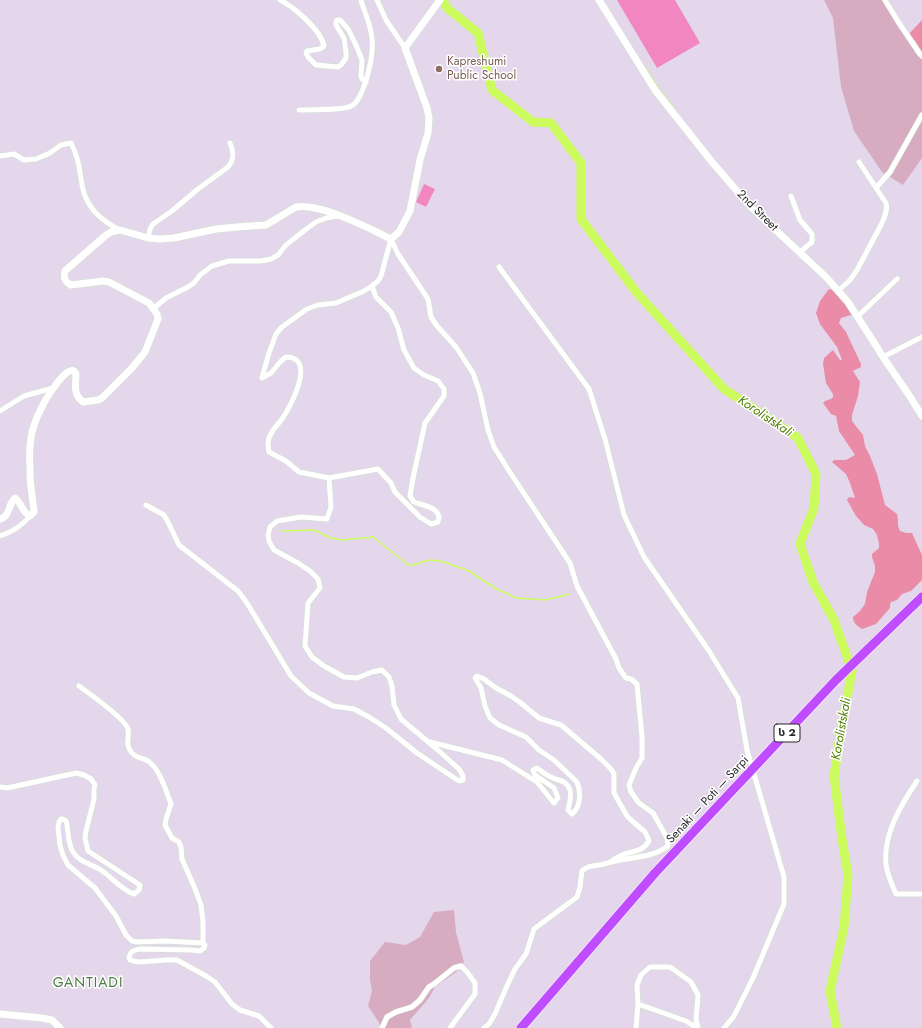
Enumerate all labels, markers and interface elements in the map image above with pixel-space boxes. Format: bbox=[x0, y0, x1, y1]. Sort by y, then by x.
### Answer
place label: Kapreshumi Public School bbox=[447, 55, 516, 83]
marker: Kapreshumi Public School bbox=[434, 64, 444, 74]
street label: 2nd Street bbox=[733, 187, 781, 235]
water label: Korolistskali bbox=[735, 393, 795, 441]
water label: Korolistskali bbox=[829, 697, 855, 761]
road number: ს 2 bbox=[774, 724, 800, 742]
street label: Senaki — Poti — Sarpi bbox=[664, 753, 752, 847]
district label: GANTIADI bbox=[53, 976, 123, 992]

